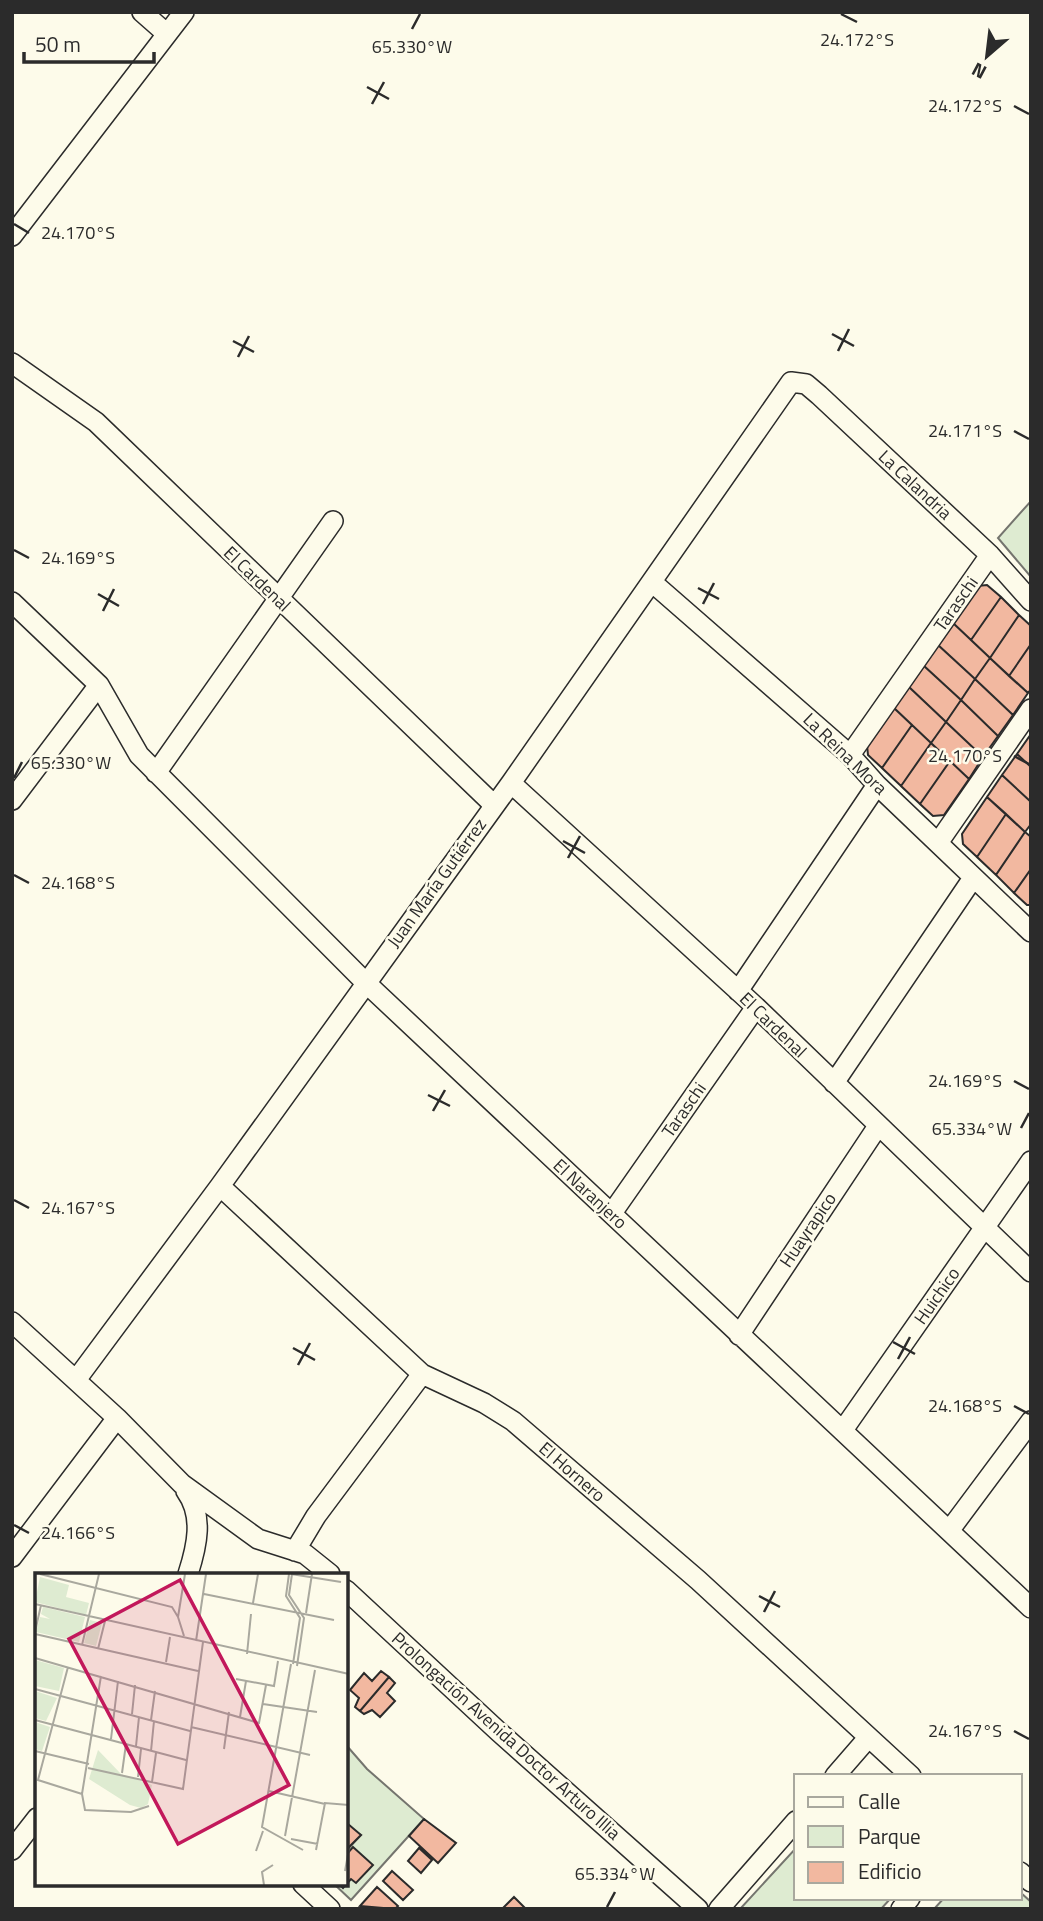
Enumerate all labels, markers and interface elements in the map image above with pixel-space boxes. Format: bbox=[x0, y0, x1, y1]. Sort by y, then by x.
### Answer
scale bar bbox=[24, 21, 154, 65]
north arrow bbox=[952, 21, 1022, 91]
text: 24.172°S bbox=[820, 26, 894, 53]
text: 50 m bbox=[35, 28, 81, 60]
text: 65.330°W bbox=[372, 33, 452, 60]
text: N bbox=[966, 56, 991, 87]
text: 24.172°S bbox=[928, 92, 1002, 119]
text: 24.170°S bbox=[41, 219, 115, 246]
text: 24.171°S bbox=[928, 417, 1002, 444]
street label: La Calandria bbox=[873, 443, 958, 526]
street label: El Cardenal bbox=[218, 540, 297, 618]
text: 24.169°S bbox=[41, 544, 115, 571]
street label: Taraschi bbox=[927, 571, 984, 637]
street label: La Reina Mora bbox=[797, 706, 894, 801]
text: 24.170°S bbox=[928, 742, 1002, 769]
text: 65.330°W bbox=[31, 749, 111, 776]
street label: Juan María Gutiérrez bbox=[380, 812, 493, 953]
text: 24.168°S bbox=[41, 869, 115, 896]
street label: El Cardenal bbox=[734, 986, 813, 1064]
text: 24.169°S bbox=[928, 1067, 1002, 1094]
street label: Taraschi bbox=[655, 1077, 712, 1143]
text: 65.334°W bbox=[932, 1115, 1012, 1142]
street label: El Naranjero bbox=[547, 1152, 633, 1235]
street label: Huayrapico bbox=[773, 1187, 843, 1273]
text: 24.167°S bbox=[41, 1194, 115, 1221]
street label: Huichico bbox=[907, 1262, 966, 1330]
text: 24.168°S bbox=[928, 1392, 1002, 1419]
street label: El Hornero bbox=[533, 1435, 611, 1508]
text: 24.166°S bbox=[41, 1519, 115, 1546]
inset map bbox=[35, 1573, 348, 1886]
street label: Prolongación Avenida Doctor Arturo Illia bbox=[386, 1625, 627, 1846]
text: 24.167°S bbox=[928, 1717, 1002, 1744]
legend bbox=[794, 1774, 1022, 1900]
text: Calle bbox=[858, 1785, 900, 1817]
text: Parque bbox=[858, 1820, 921, 1852]
text: Edificio bbox=[858, 1855, 922, 1887]
text: 65.334°W bbox=[575, 1860, 655, 1887]

